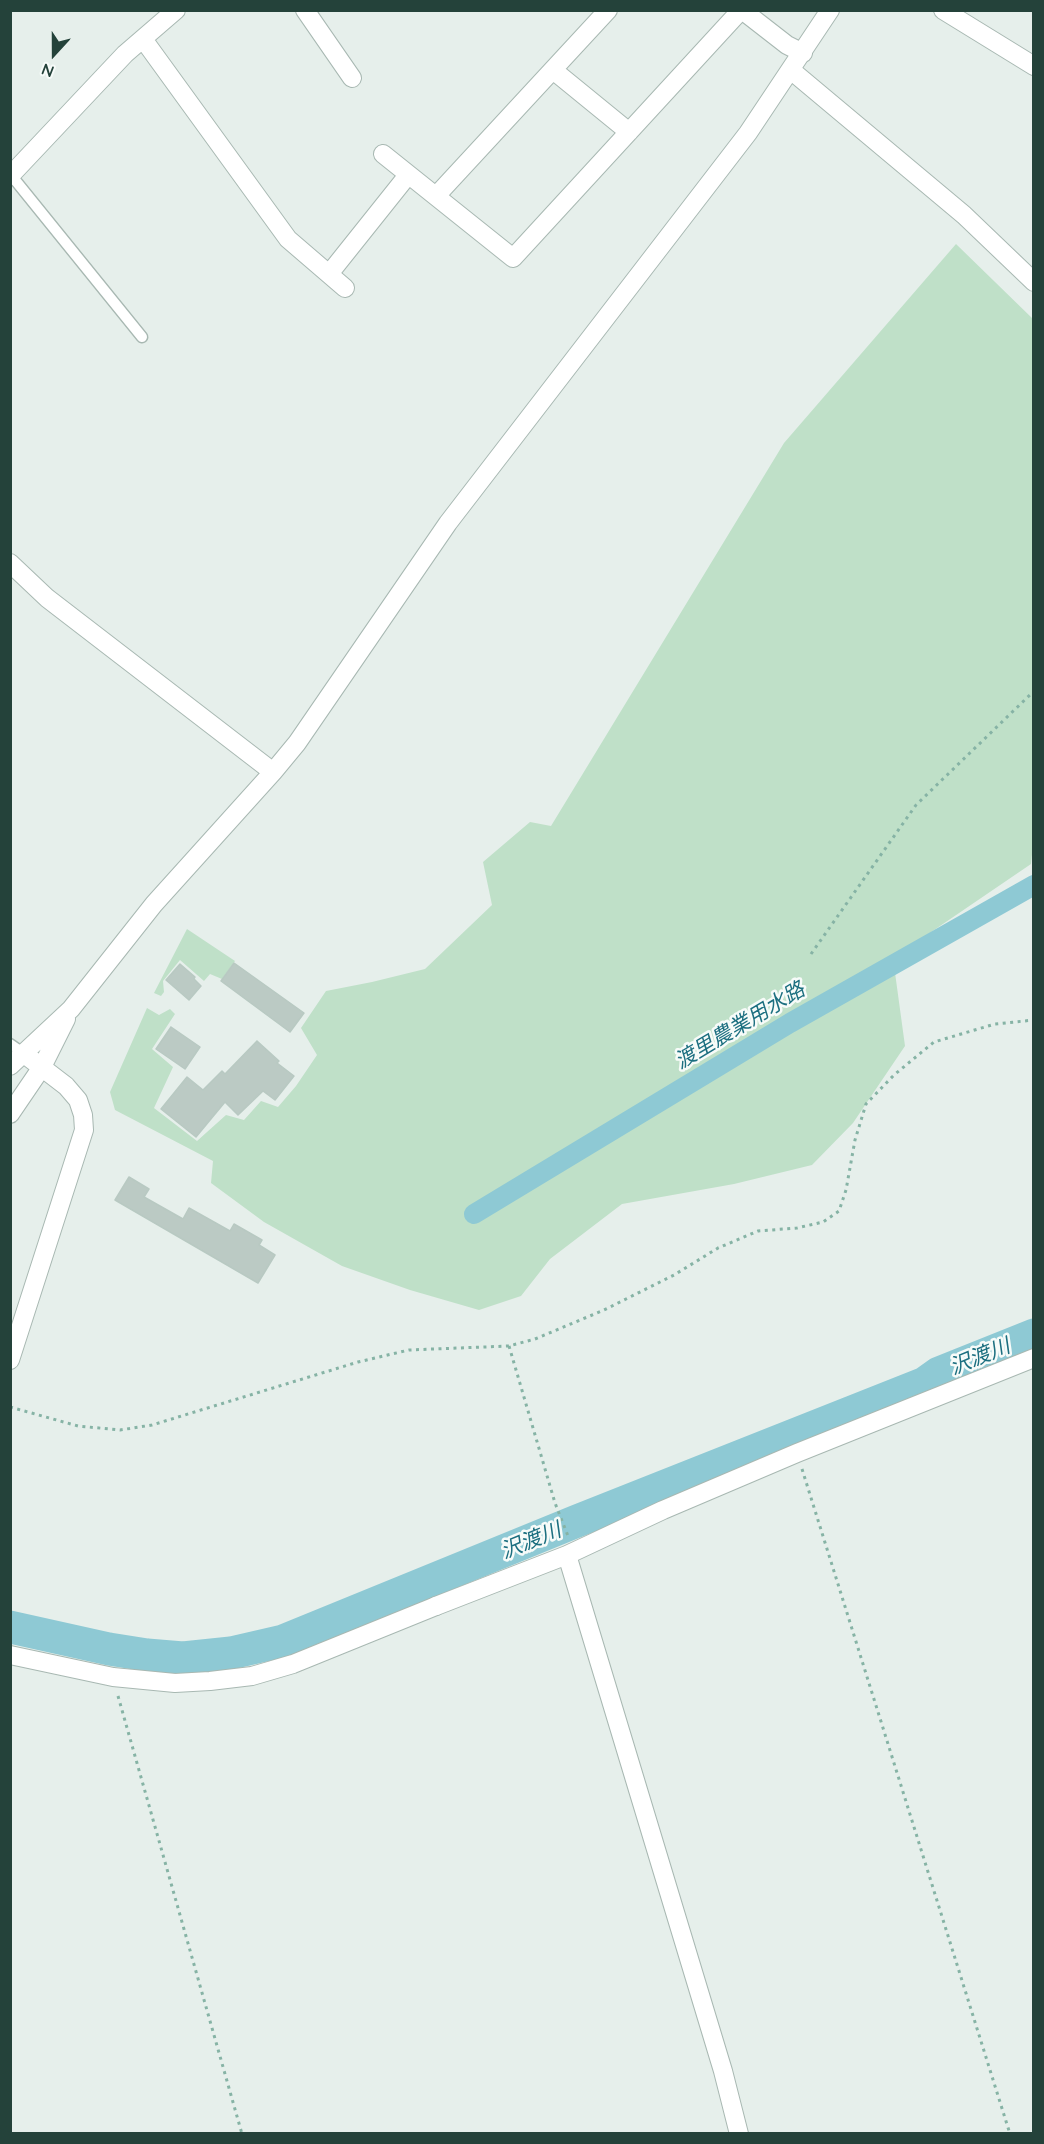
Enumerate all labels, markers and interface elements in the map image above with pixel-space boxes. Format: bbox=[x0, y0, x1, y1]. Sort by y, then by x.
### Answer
north arrow bbox=[24, 24, 84, 84]
text: N bbox=[38, 59, 57, 82]
water label: 渡里農業用水路 bbox=[671, 977, 809, 1075]
water label: 沢渡川 bbox=[946, 1334, 1014, 1380]
water label: 沢渡川 bbox=[497, 1518, 565, 1564]

